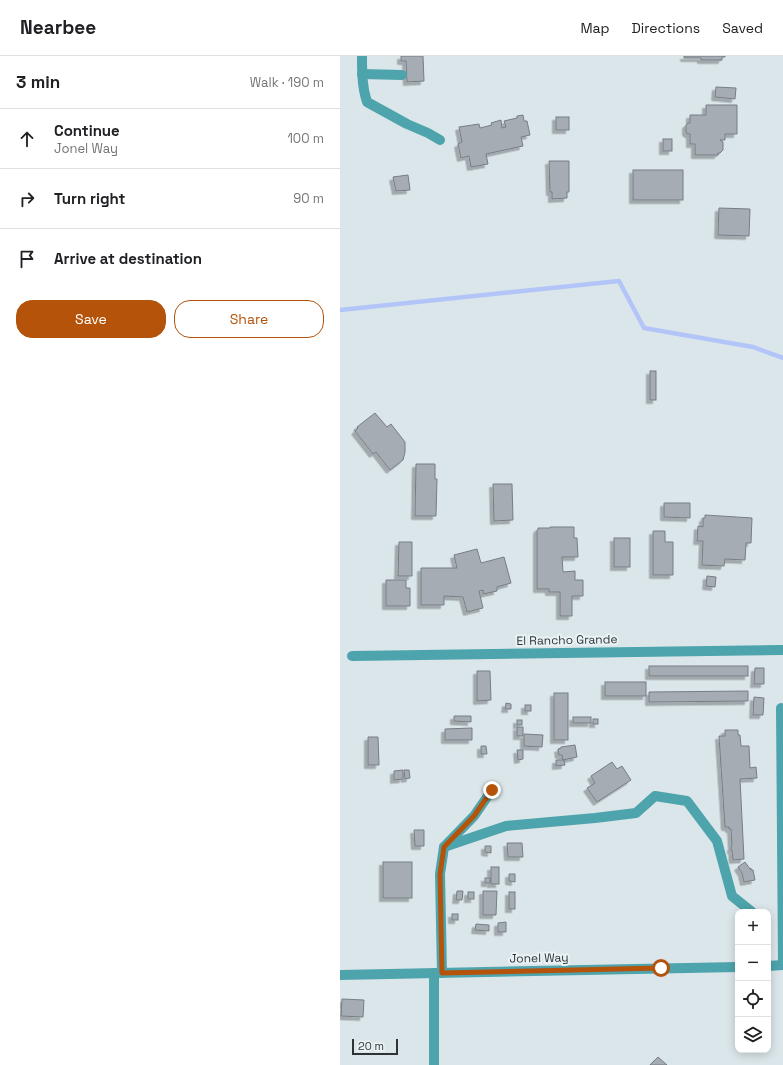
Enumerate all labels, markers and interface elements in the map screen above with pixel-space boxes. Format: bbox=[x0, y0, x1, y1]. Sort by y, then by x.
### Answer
text: Nearbee bbox=[20, 15, 96, 40]
text: Map bbox=[580, 19, 610, 37]
text: Directions bbox=[632, 19, 700, 37]
text: Saved bbox=[722, 19, 763, 37]
text: 3 min bbox=[16, 71, 60, 93]
text: Walk · 190 m bbox=[250, 74, 324, 91]
text: Continue bbox=[54, 121, 120, 140]
icon: ahead bbox=[16, 128, 38, 150]
text: 100 m bbox=[287, 130, 324, 147]
text: Jonel Way bbox=[54, 140, 118, 157]
icon: right bbox=[16, 188, 38, 210]
text: Turn right bbox=[54, 189, 125, 208]
text: 90 m bbox=[293, 190, 324, 207]
icon: arrive bbox=[16, 248, 38, 270]
text: Arrive at destination bbox=[54, 249, 202, 268]
button: Save bbox=[16, 300, 166, 338]
button: Share bbox=[174, 300, 324, 338]
street label: El Rancho Grande bbox=[516, 631, 618, 649]
route end bbox=[483, 781, 501, 799]
map controls bbox=[735, 909, 771, 1053]
button: + bbox=[735, 909, 771, 945]
button: − bbox=[735, 945, 771, 981]
street label: Jonel Way bbox=[509, 949, 569, 967]
route start bbox=[652, 959, 670, 977]
button: locate bbox=[735, 981, 771, 1017]
button: layers bbox=[735, 1017, 771, 1053]
scale bar bbox=[352, 1037, 398, 1056]
text: 20 m bbox=[358, 1039, 384, 1053]

